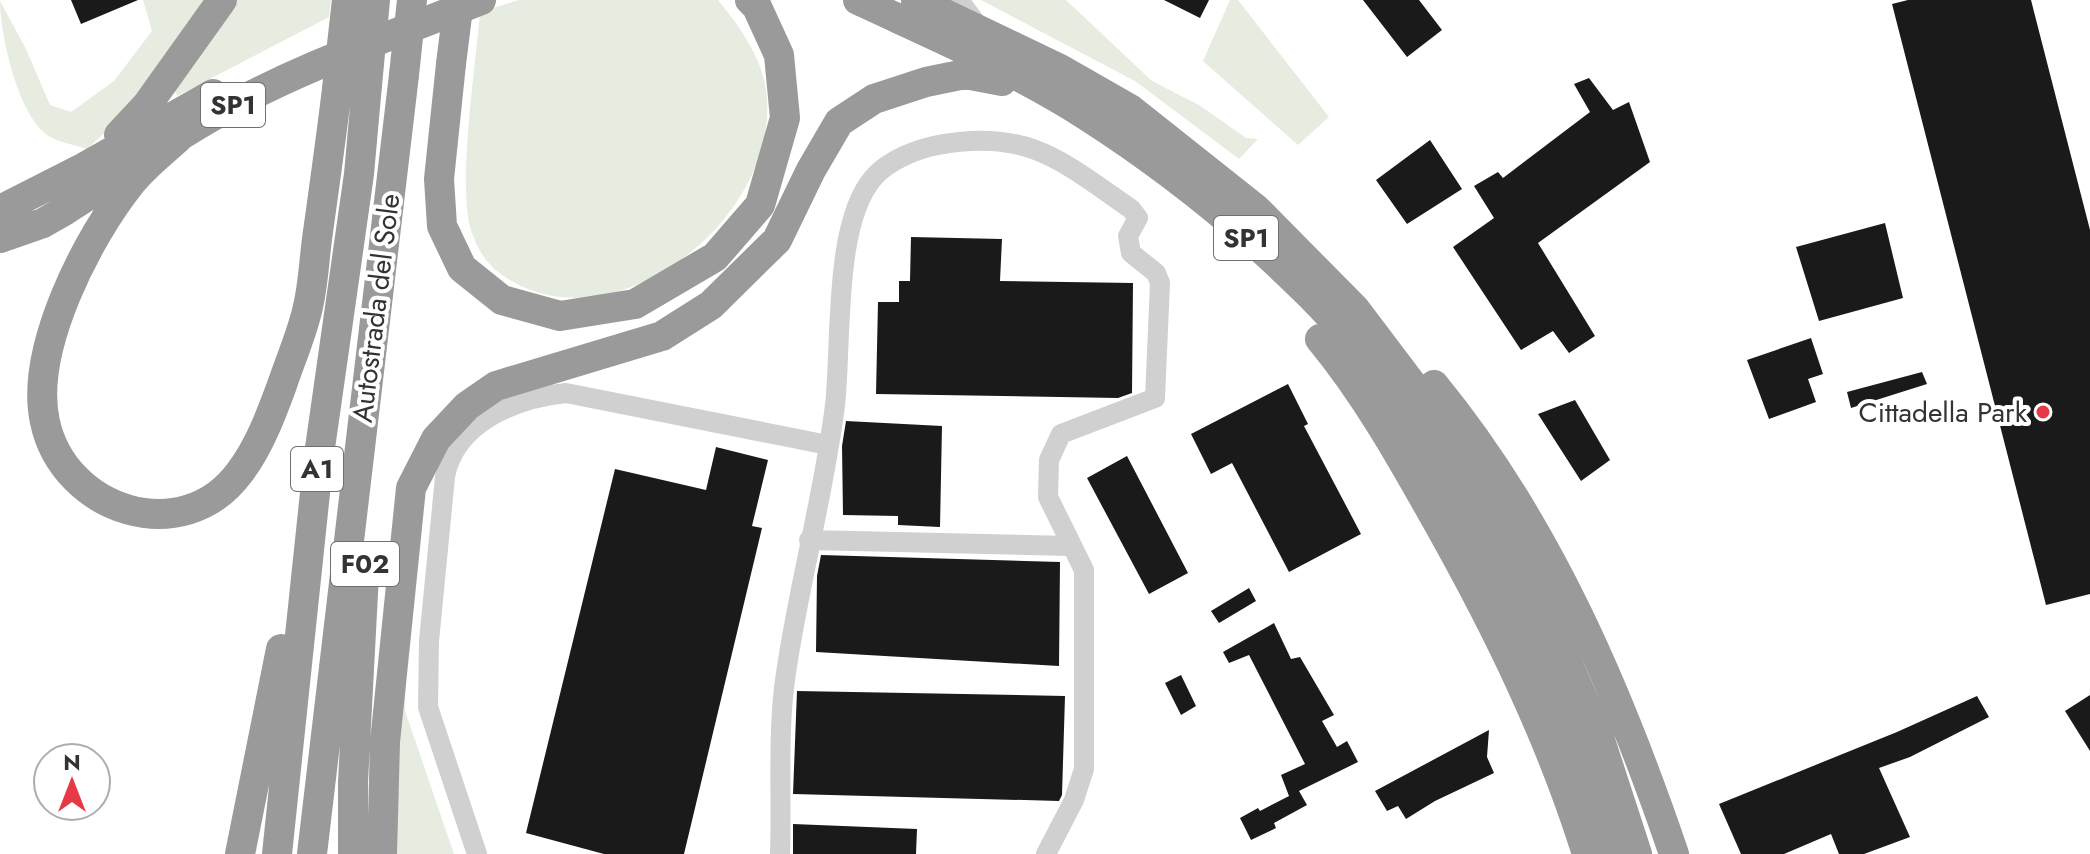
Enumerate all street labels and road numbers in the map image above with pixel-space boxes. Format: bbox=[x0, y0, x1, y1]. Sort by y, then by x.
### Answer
road number: SP1 bbox=[201, 83, 265, 127]
street label: Autostrada del Sole bbox=[342, 191, 410, 425]
road number: SP1 bbox=[1214, 216, 1278, 260]
road number: A1 bbox=[291, 447, 343, 491]
road number: F02 bbox=[331, 542, 399, 586]

